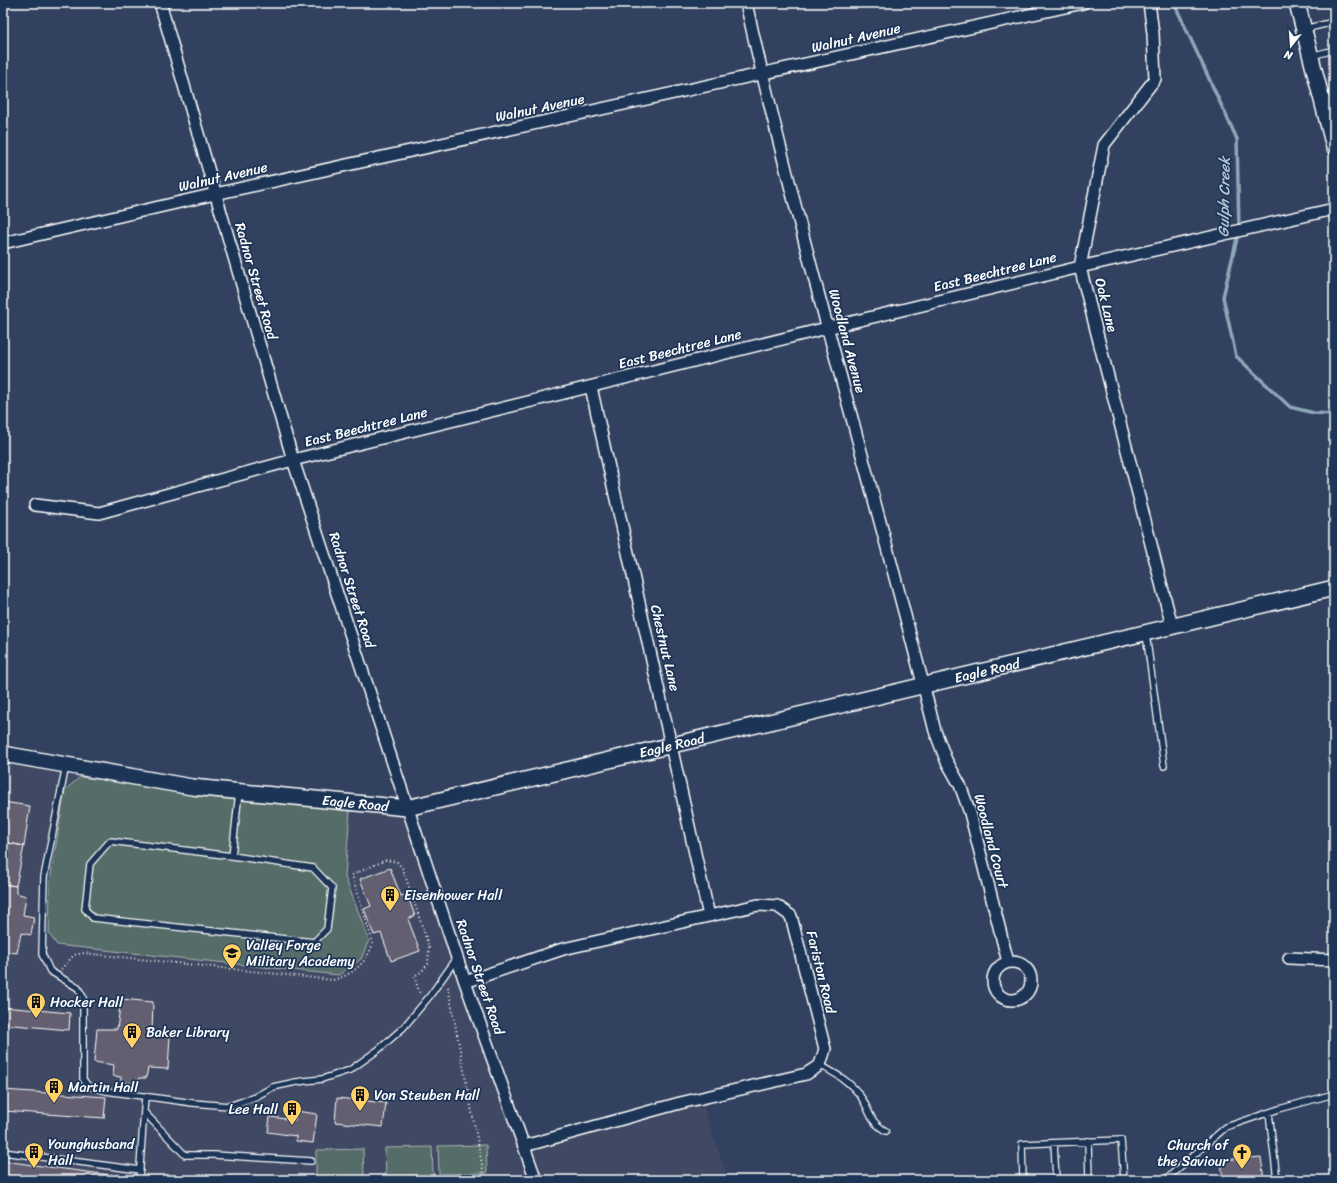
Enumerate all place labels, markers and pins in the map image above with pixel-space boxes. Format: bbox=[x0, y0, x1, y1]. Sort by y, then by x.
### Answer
place label: Eisenhower Hall bbox=[404, 883, 503, 908]
building icon: Eisenhower Hall bbox=[379, 884, 401, 912]
place label: Valley Forge Military Academy bbox=[246, 933, 355, 974]
school or university icon: Valley Forge Military Academy bbox=[221, 942, 243, 970]
place label: Hocker Hall bbox=[50, 990, 124, 1015]
building icon: Hocker Hall bbox=[25, 991, 47, 1019]
place label: Baker Library bbox=[146, 1020, 230, 1045]
building icon: Baker Library bbox=[121, 1021, 143, 1049]
place label: Martin Hall bbox=[68, 1075, 139, 1100]
building icon: Martin Hall bbox=[43, 1076, 65, 1104]
place label: Von Steuben Hall bbox=[374, 1083, 481, 1108]
building icon: Von Steuben Hall bbox=[349, 1084, 371, 1112]
place label: Lee Hall bbox=[229, 1097, 279, 1122]
building icon: Lee Hall bbox=[281, 1098, 303, 1126]
place label: Younghusband Hall bbox=[48, 1132, 136, 1173]
place label: Church of the Saviour bbox=[1157, 1133, 1230, 1174]
building icon: Younghusband Hall bbox=[23, 1141, 45, 1169]
church icon: Church of the Saviour bbox=[1231, 1142, 1253, 1170]

